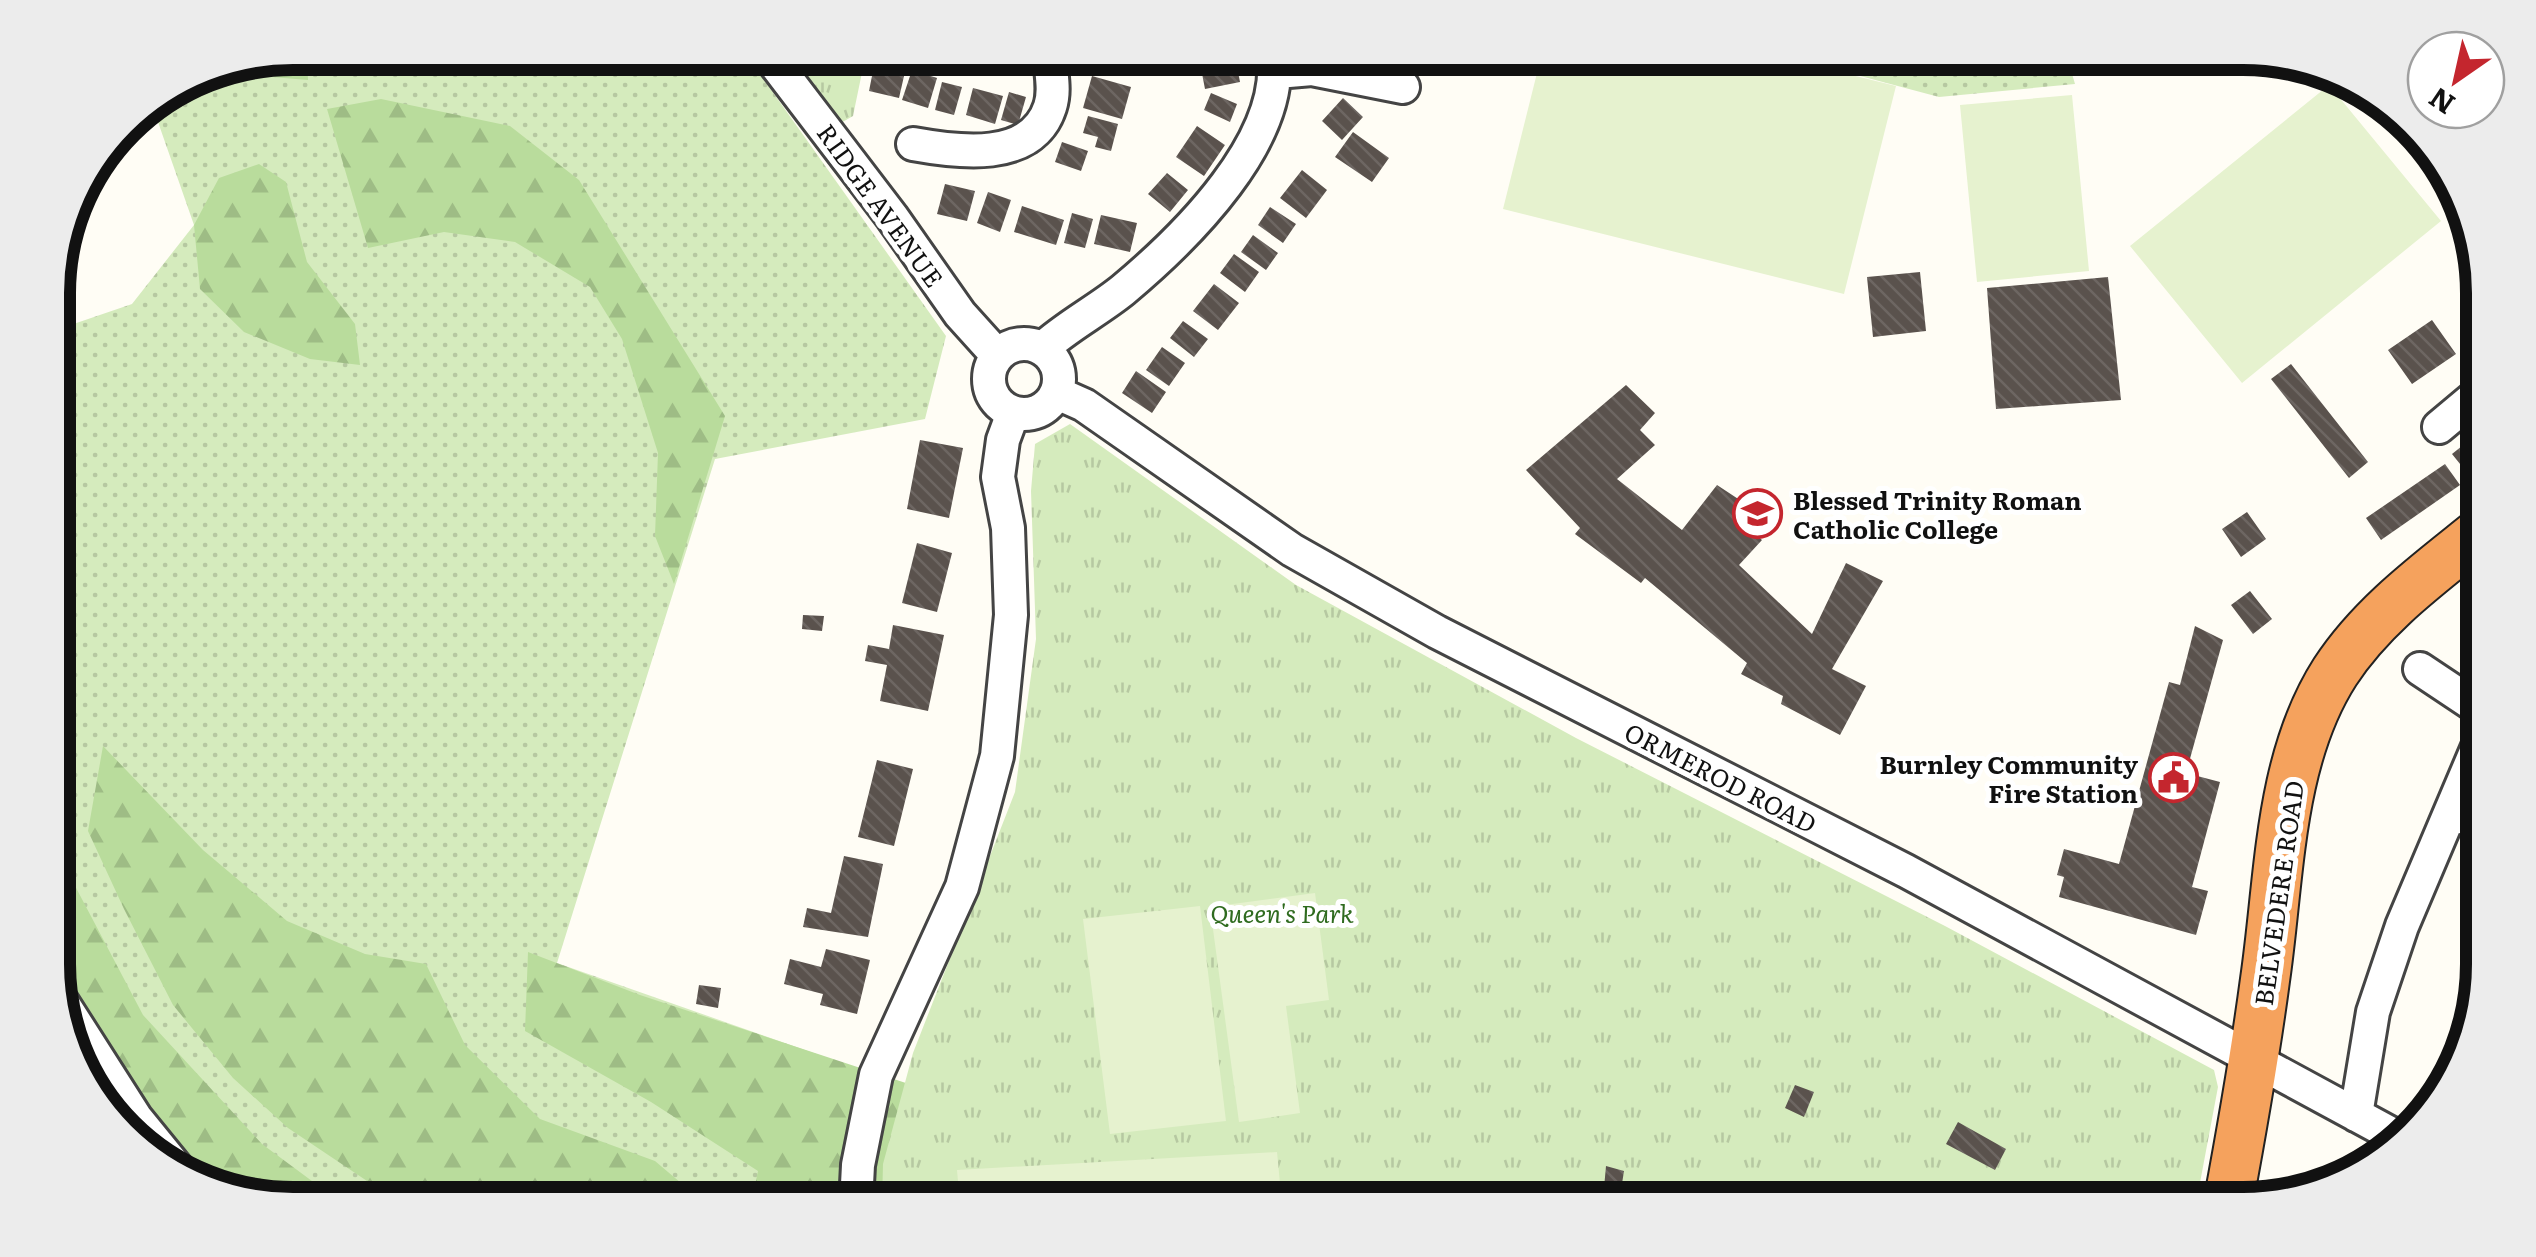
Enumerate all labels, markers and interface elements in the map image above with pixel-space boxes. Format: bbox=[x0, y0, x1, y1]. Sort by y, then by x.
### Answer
north arrow bbox=[2406, 30, 2506, 130]
text: N bbox=[2419, 78, 2462, 126]
street label: RIDGE AVENUE bbox=[809, 116, 953, 294]
place label: Blessed Trinity Roman Catholic College bbox=[1793, 481, 2082, 547]
school or university icon: Blessed Trinity Roman Catholic College bbox=[1732, 487, 1784, 539]
street label: ORMEROD ROAD bbox=[1619, 713, 1823, 841]
place label: Burnley Community Fire Station bbox=[1879, 745, 2139, 811]
public building icon: Burnley Community Fire Station bbox=[2147, 751, 2199, 803]
street label: BELVEDERE ROAD bbox=[2244, 778, 2312, 1008]
park label: Queen's Park bbox=[1210, 894, 1354, 931]

